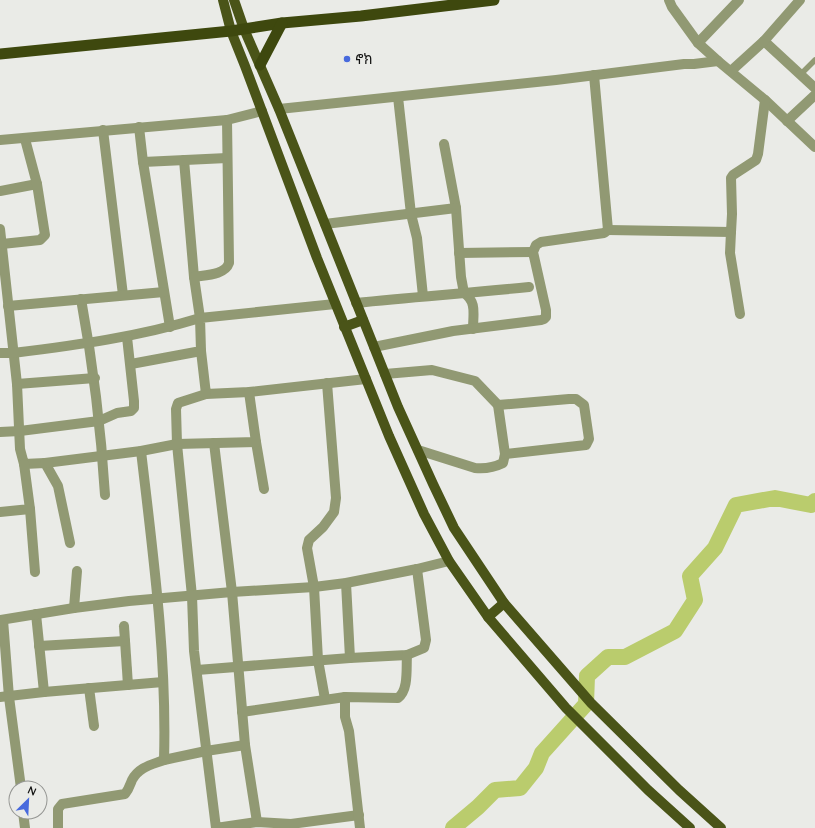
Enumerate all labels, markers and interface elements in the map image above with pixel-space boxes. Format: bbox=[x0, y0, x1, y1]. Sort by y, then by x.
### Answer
place label: ኖክ bbox=[355, 50, 373, 68]
marker: ኖክ bbox=[342, 54, 352, 64]
north arrow bbox=[8, 780, 48, 820]
text: N bbox=[26, 783, 39, 799]

